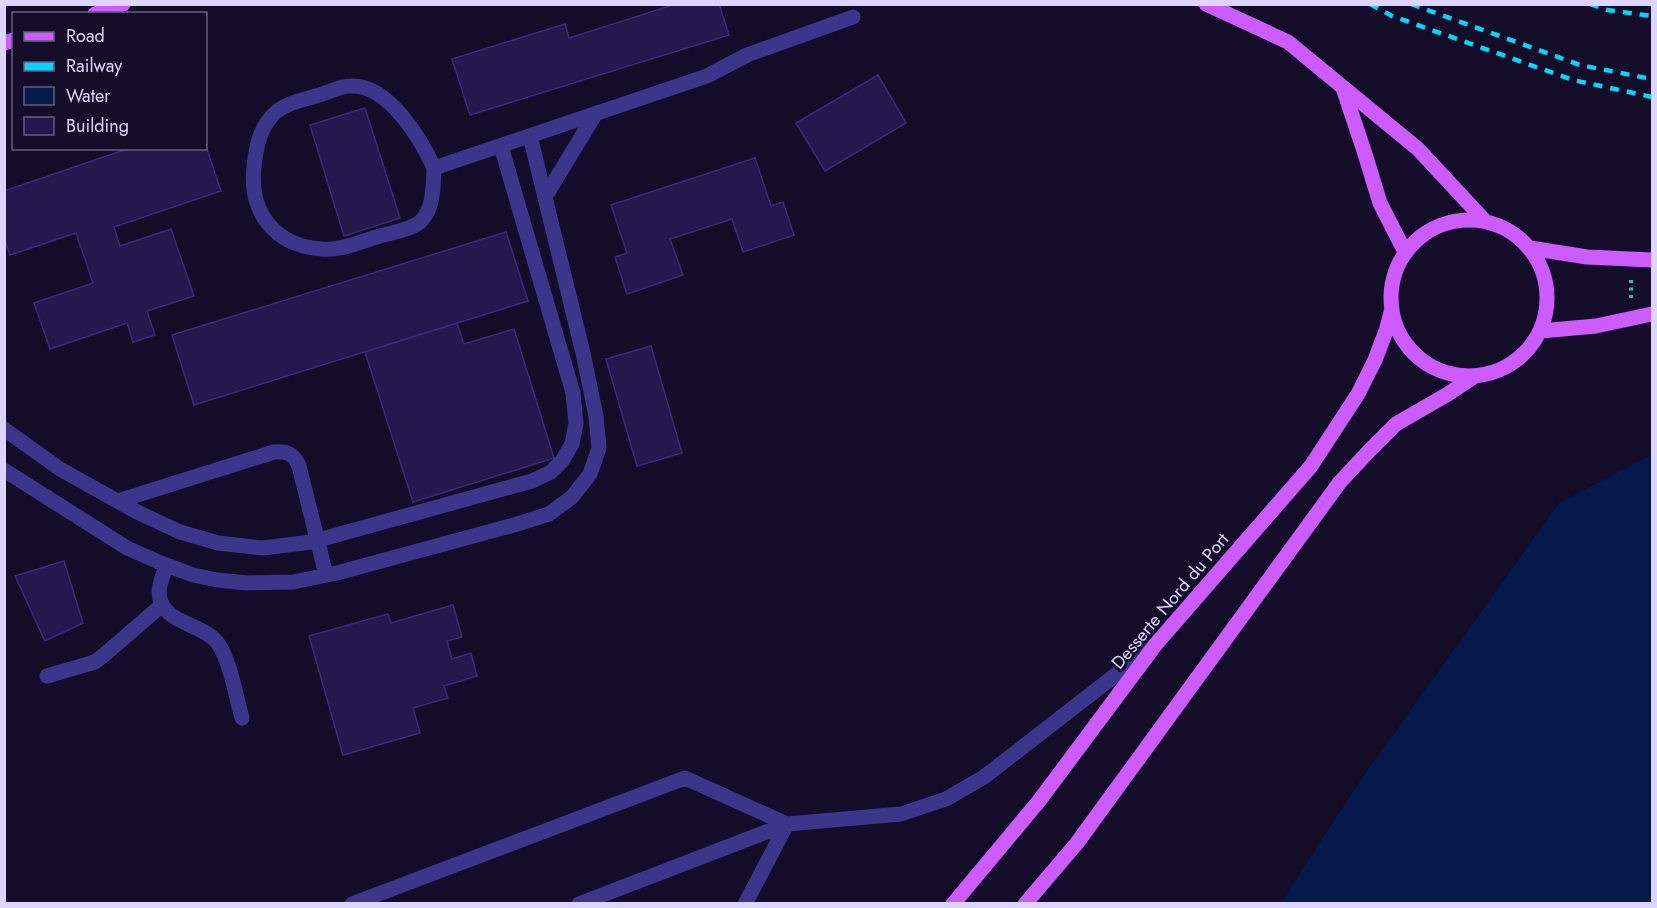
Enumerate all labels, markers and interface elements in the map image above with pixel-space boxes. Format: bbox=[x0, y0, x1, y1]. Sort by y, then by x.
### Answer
legend bbox=[12, 12, 207, 150]
text: Road bbox=[66, 23, 105, 49]
text: Railway bbox=[66, 53, 122, 79]
text: Water bbox=[66, 83, 111, 109]
text: Building bbox=[66, 113, 129, 139]
street label: Desserte Nord du Port bbox=[1105, 527, 1235, 675]

